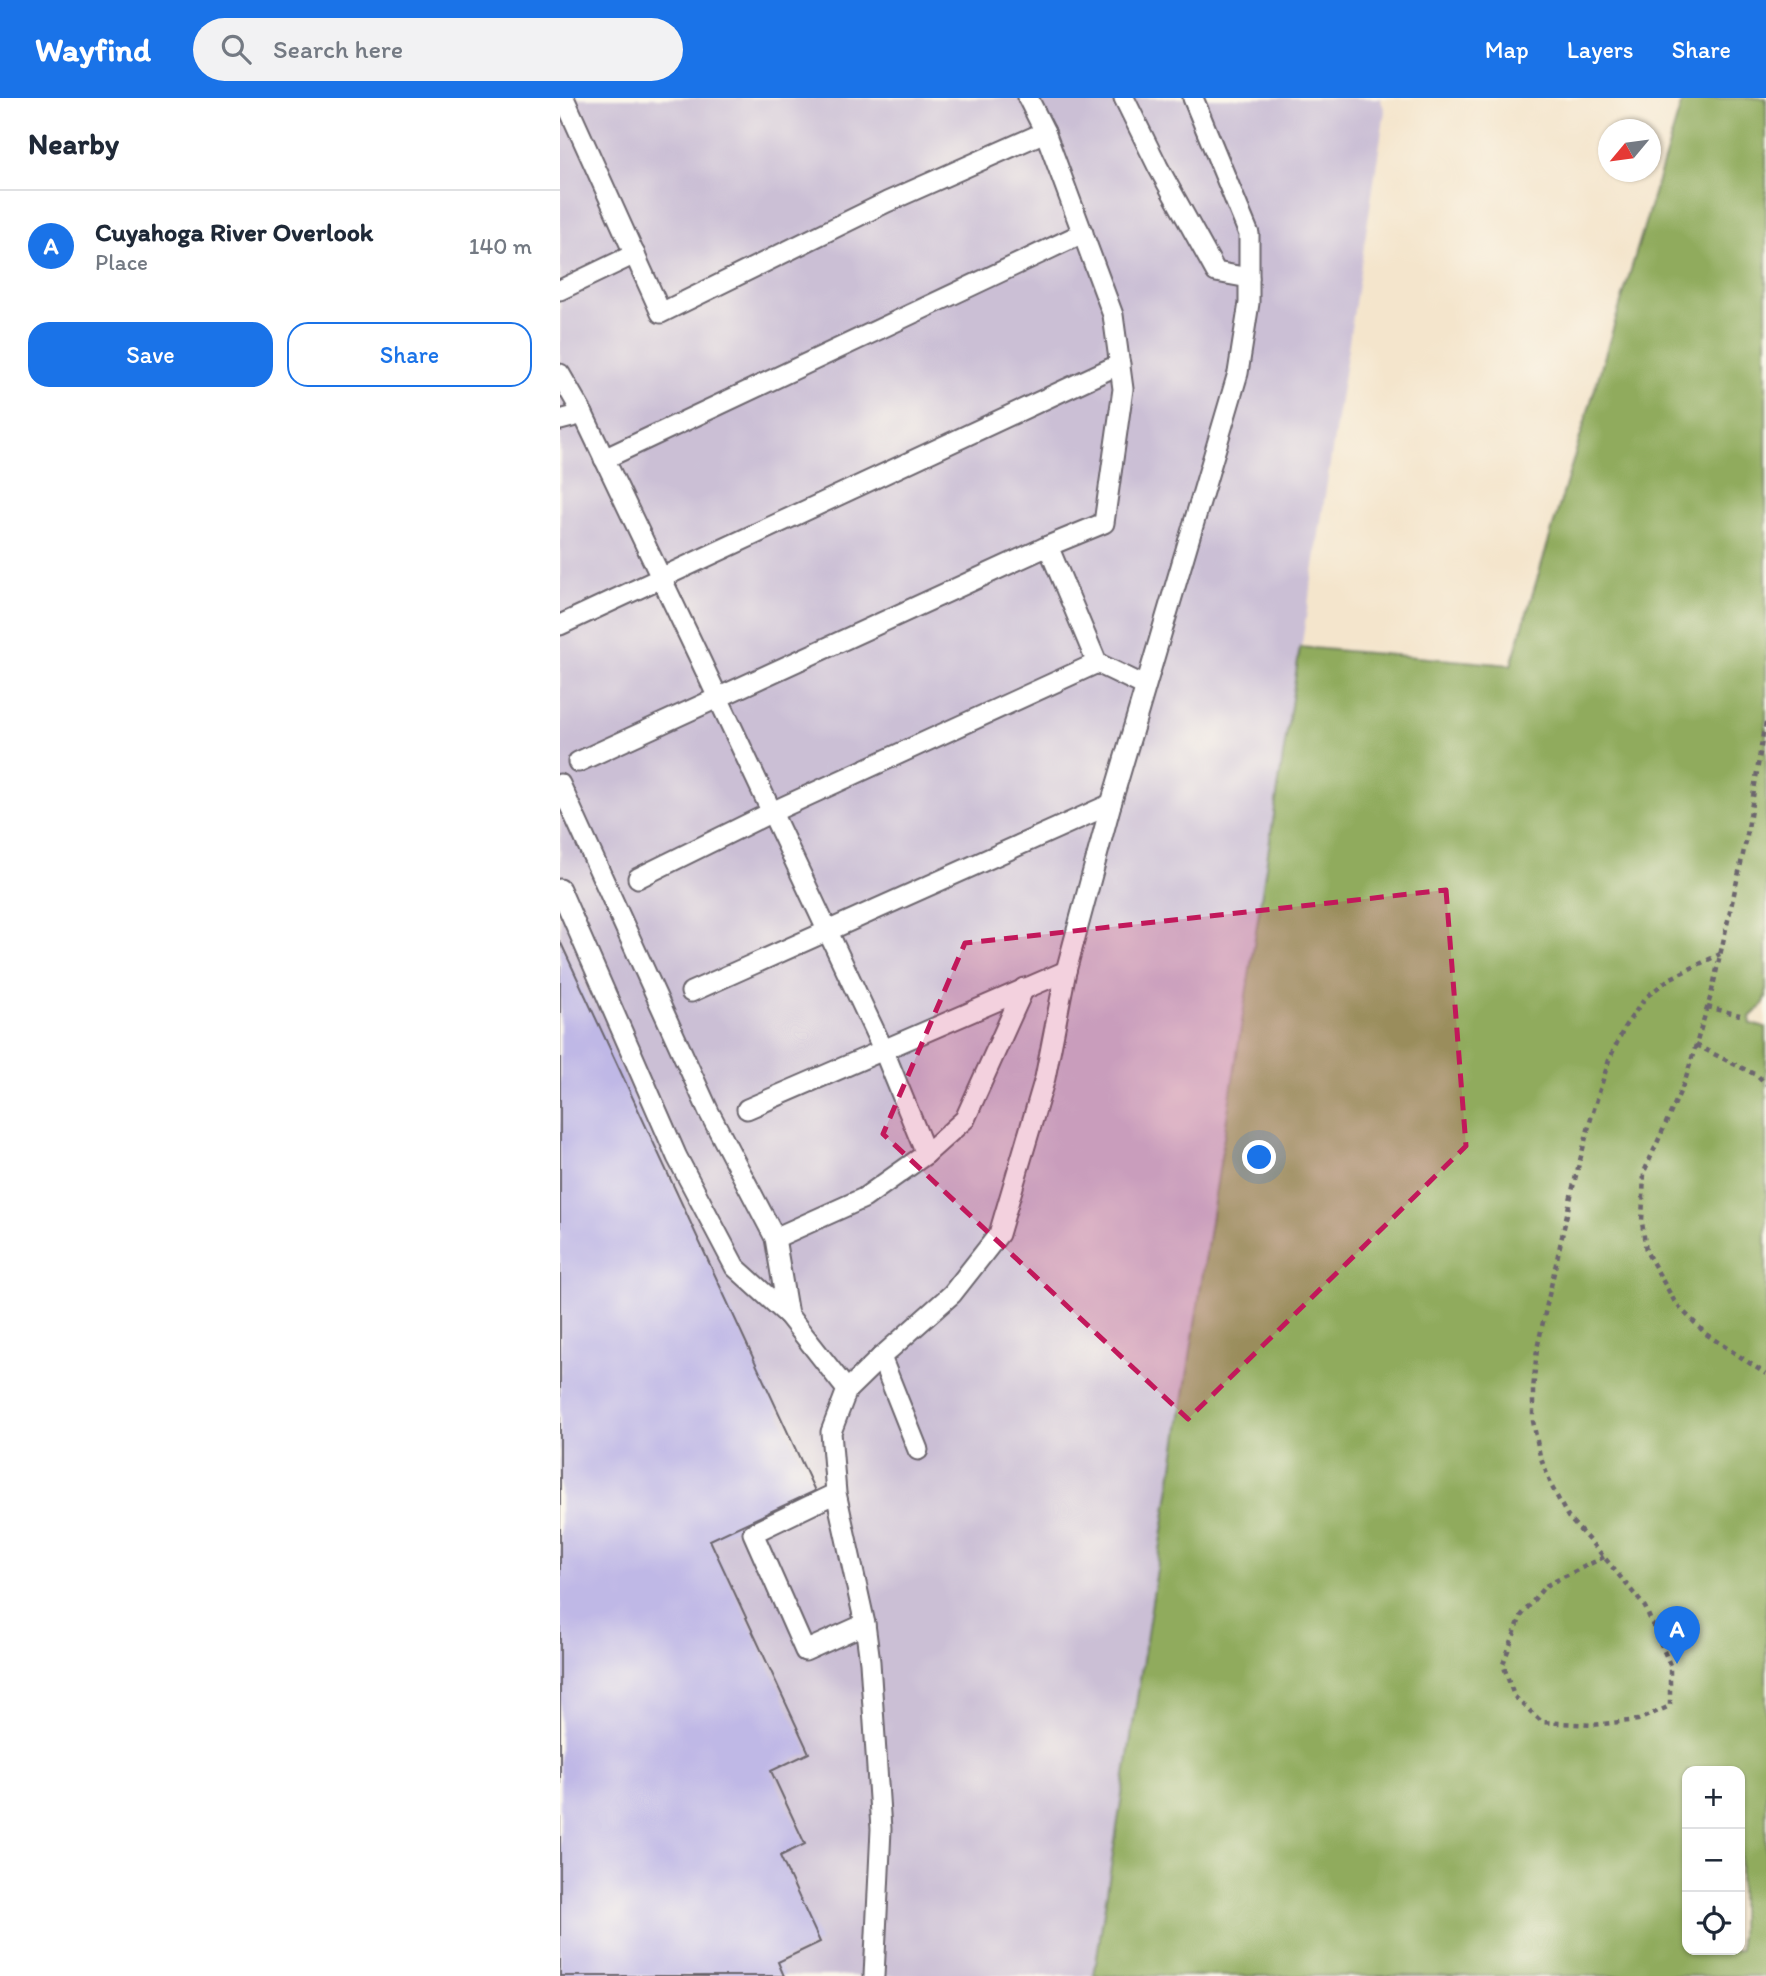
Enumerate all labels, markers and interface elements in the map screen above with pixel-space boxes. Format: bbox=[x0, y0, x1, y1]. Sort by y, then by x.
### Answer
search box bbox=[193, 18, 683, 81]
text: Wayfind bbox=[35, 30, 151, 69]
icon: search bbox=[217, 30, 255, 68]
text: Search here bbox=[273, 33, 403, 65]
text: Map bbox=[1485, 35, 1529, 64]
text: Layers bbox=[1567, 35, 1634, 64]
text: Share bbox=[1672, 35, 1731, 64]
north arrow bbox=[1598, 119, 1661, 182]
text: Nearby bbox=[28, 125, 119, 162]
text: Cuyahoga River Overlook bbox=[95, 216, 373, 248]
text: A bbox=[44, 232, 58, 260]
text: 140 m bbox=[469, 232, 532, 260]
text: Place bbox=[95, 248, 148, 276]
button: Save bbox=[28, 322, 273, 387]
button: Share bbox=[287, 322, 532, 387]
your location bbox=[1242, 1140, 1276, 1174]
pin: A bbox=[1654, 1606, 1700, 1664]
map controls bbox=[1682, 1766, 1745, 1955]
button: + bbox=[1682, 1766, 1745, 1829]
button: − bbox=[1682, 1829, 1745, 1892]
button: locate bbox=[1682, 1892, 1745, 1955]

